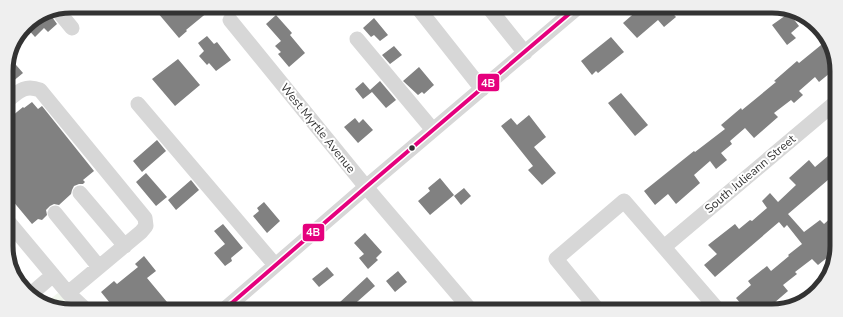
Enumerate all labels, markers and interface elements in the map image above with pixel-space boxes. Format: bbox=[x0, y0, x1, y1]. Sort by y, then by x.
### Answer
line badge: 4B bbox=[477, 73, 500, 92]
text: 4B bbox=[481, 76, 495, 91]
street label: West Myrtle Avenue bbox=[277, 80, 359, 176]
street label: South Julieann Street bbox=[701, 131, 799, 217]
unlabelled marker bbox=[407, 143, 417, 153]
line badge: 4B bbox=[302, 223, 325, 242]
text: 4B bbox=[306, 225, 320, 240]

